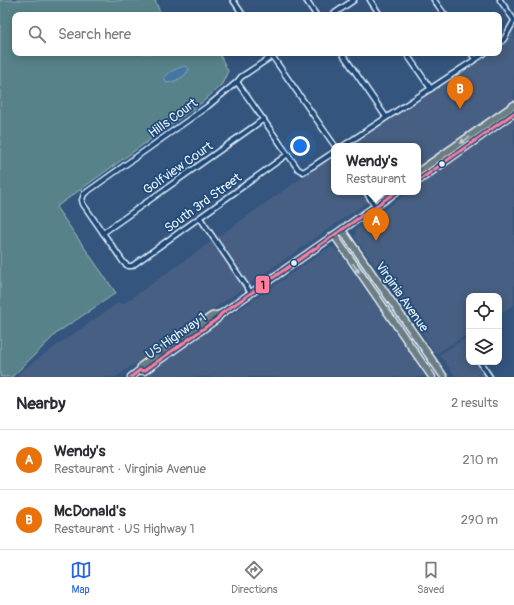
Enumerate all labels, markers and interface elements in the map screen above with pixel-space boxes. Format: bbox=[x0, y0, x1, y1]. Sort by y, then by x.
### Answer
search box bbox=[12, 12, 502, 56]
icon: search bbox=[26, 23, 48, 45]
text: Search here bbox=[58, 25, 131, 44]
pin: B bbox=[447, 76, 473, 109]
street label: Hills Court bbox=[145, 94, 201, 141]
your location bbox=[290, 136, 310, 156]
one-way arrow bbox=[460, 136, 470, 144]
street label: Golfview Court bbox=[140, 138, 217, 198]
popup bbox=[331, 143, 421, 195]
text: Wendy's bbox=[346, 152, 397, 171]
unlabelled marker bbox=[437, 159, 447, 169]
street label: South 3rd Street bbox=[161, 169, 245, 236]
text: Restaurant bbox=[346, 171, 406, 187]
pin: A bbox=[363, 208, 389, 241]
unlabelled marker bbox=[289, 258, 299, 268]
street label: Virginia Avenue bbox=[372, 259, 432, 336]
one-way arrow bbox=[352, 262, 360, 273]
line badge: 1 bbox=[255, 275, 270, 294]
text: 1 bbox=[261, 279, 265, 292]
map controls bbox=[466, 293, 502, 365]
button: locate bbox=[466, 293, 502, 329]
street label: US Highway 1 bbox=[142, 309, 210, 363]
button: layers bbox=[466, 329, 502, 365]
text: Nearby bbox=[16, 393, 65, 414]
text: 2 results bbox=[451, 395, 498, 411]
text: Wendy's bbox=[54, 442, 106, 461]
text: A bbox=[25, 452, 33, 468]
text: 210 m bbox=[462, 452, 498, 468]
text: Restaurant · Virginia Avenue bbox=[54, 461, 206, 477]
text: McDonald's bbox=[54, 502, 126, 521]
text: B bbox=[25, 512, 33, 528]
text: 290 m bbox=[461, 512, 498, 528]
text: Restaurant · US Highway 1 bbox=[54, 521, 195, 537]
tab: Map bbox=[70, 559, 92, 596]
tab: Directions bbox=[231, 559, 278, 596]
tab: Saved bbox=[417, 559, 444, 596]

